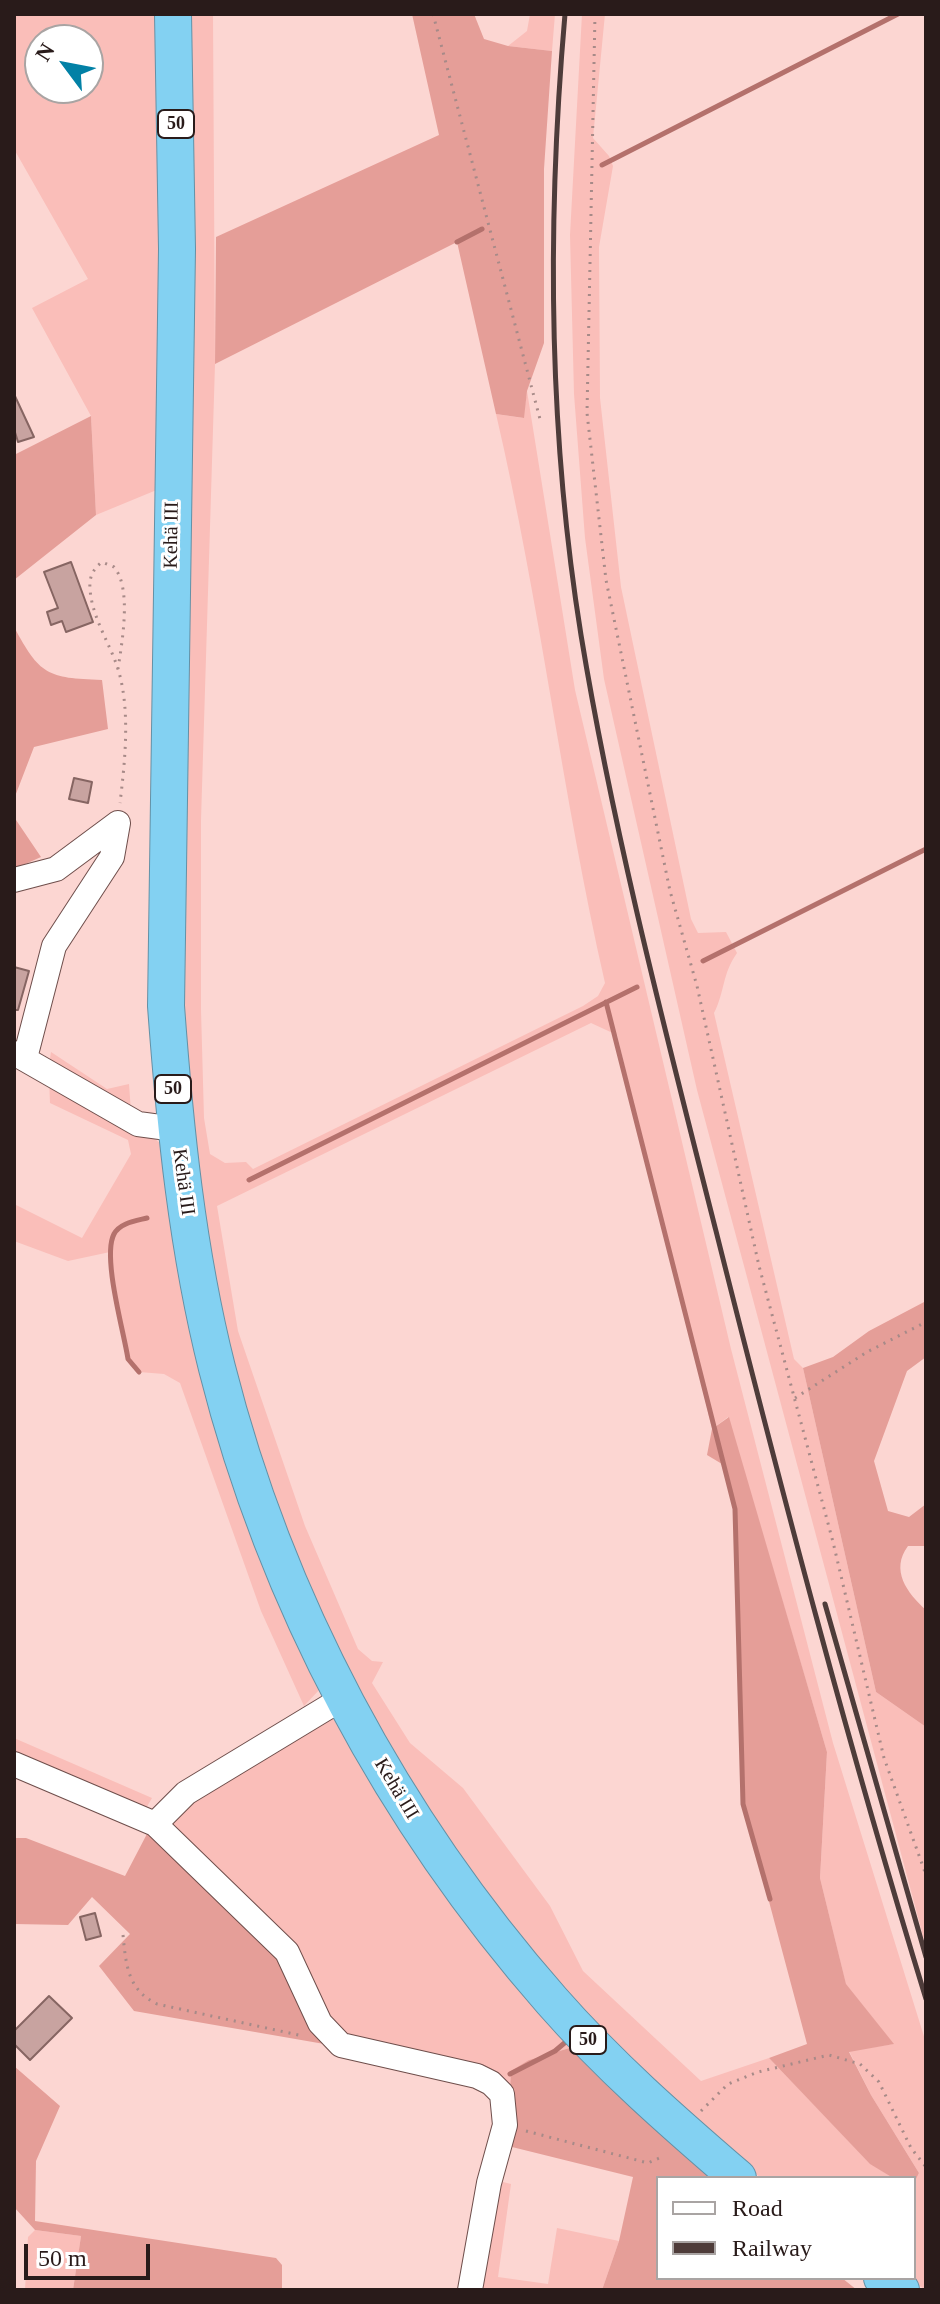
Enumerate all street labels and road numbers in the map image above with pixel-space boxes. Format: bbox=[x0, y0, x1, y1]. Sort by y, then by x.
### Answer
road number: 50 bbox=[158, 110, 194, 138]
street label: Kehä III bbox=[159, 501, 185, 569]
road number: 50 bbox=[155, 1075, 191, 1103]
street label: Kehä III bbox=[166, 1147, 200, 1217]
street label: Kehä III bbox=[368, 1754, 424, 1824]
road number: 50 bbox=[570, 2026, 606, 2054]

